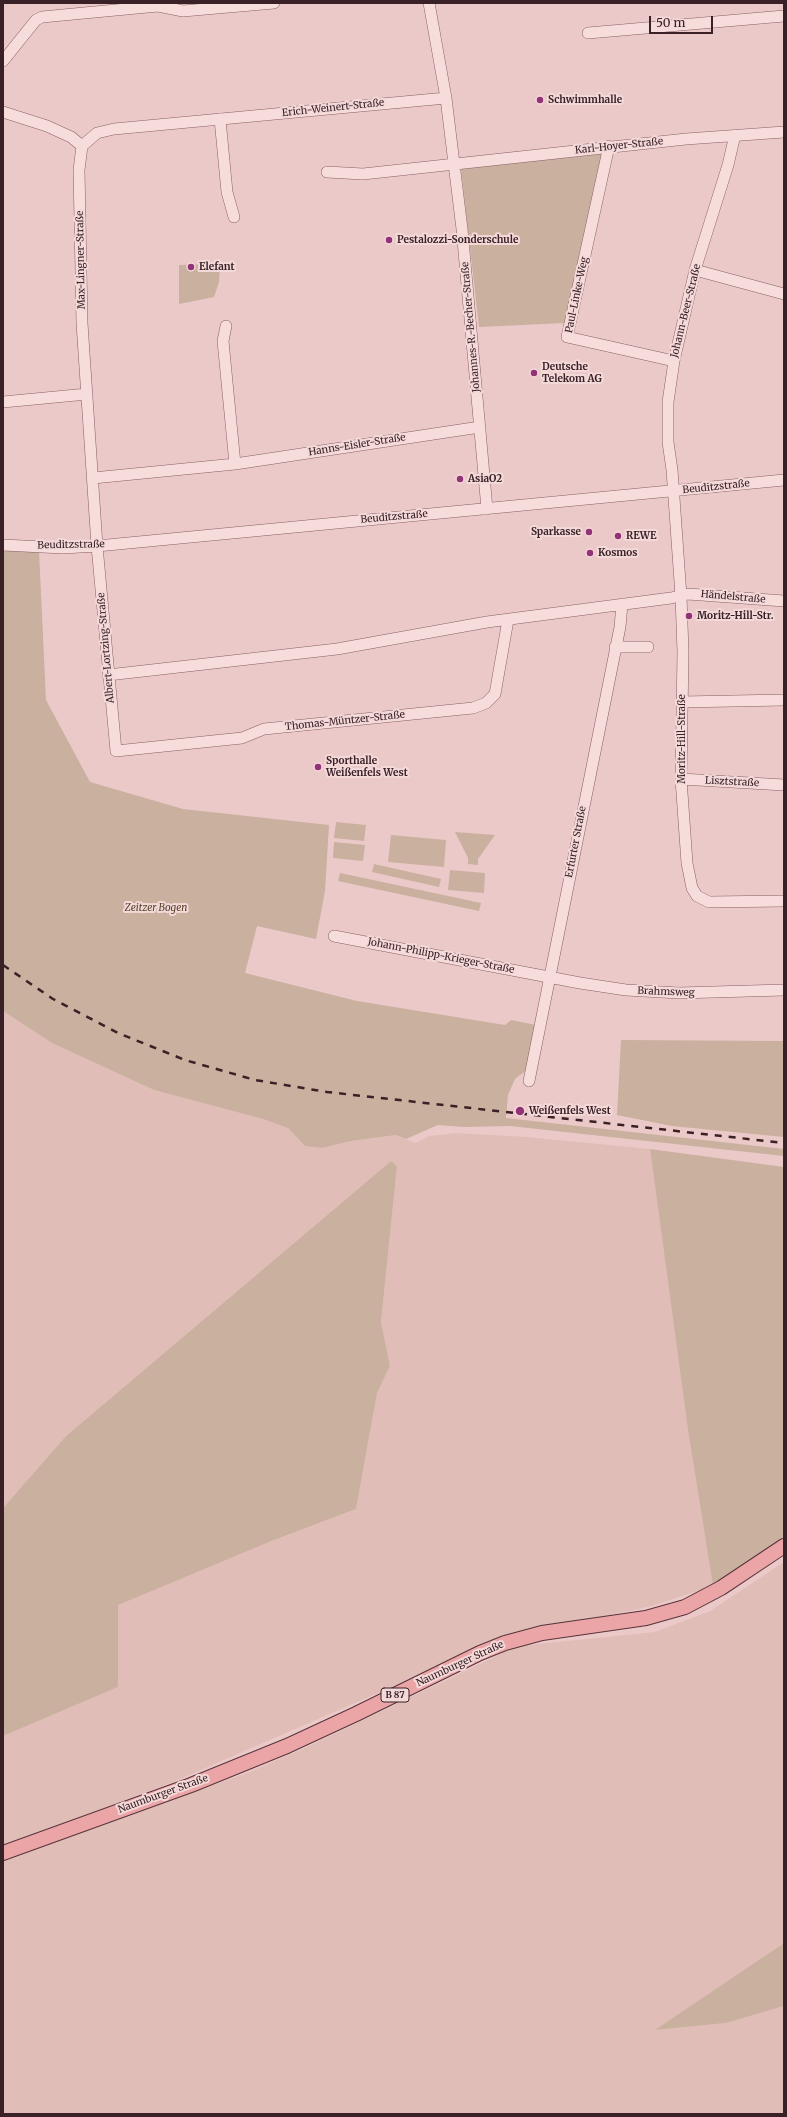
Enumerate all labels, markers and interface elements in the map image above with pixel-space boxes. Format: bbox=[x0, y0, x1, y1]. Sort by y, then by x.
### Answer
scale bar bbox=[651, 8, 715, 34]
text: 50 m bbox=[656, 15, 685, 30]
place label: Schwimmhalle bbox=[548, 94, 622, 106]
marker: Schwimmhalle bbox=[535, 95, 545, 105]
street label: Erich-Weinert-Straße bbox=[281, 97, 385, 119]
street label: Karl-Hoyer-Straße bbox=[574, 135, 664, 157]
street label: Max-Lingner-Straße bbox=[74, 210, 88, 310]
place label: Pestalozzi-Sonderschule bbox=[397, 234, 518, 246]
marker: Pestalozzi-Sonderschule bbox=[384, 235, 394, 245]
street label: Paul-Linke-Weg bbox=[563, 256, 591, 334]
place label: Elefant bbox=[199, 261, 234, 273]
street label: Johannes-R.-Becher-Straße bbox=[459, 261, 483, 393]
marker: Elefant bbox=[186, 262, 196, 272]
street label: Johann-Beer-Straße bbox=[669, 263, 703, 359]
place label: Deutsche Telekom AG bbox=[542, 361, 602, 384]
marker: Deutsche Telekom AG bbox=[529, 368, 539, 378]
street label: Hanns-Eisler-Straße bbox=[308, 431, 406, 459]
place label: AsiaO2 bbox=[468, 473, 502, 485]
marker: AsiaO2 bbox=[455, 474, 465, 484]
street label: Beuditzstraße bbox=[682, 478, 750, 496]
street label: Beuditzstraße bbox=[360, 508, 428, 526]
place label: Sparkasse bbox=[531, 526, 581, 538]
marker: Sparkasse bbox=[584, 527, 594, 537]
place label: REWE bbox=[626, 530, 657, 542]
marker: REWE bbox=[613, 531, 623, 541]
street label: Beuditzstraße bbox=[37, 538, 105, 552]
place label: Kosmos bbox=[598, 547, 638, 559]
marker: Kosmos bbox=[585, 548, 595, 558]
street label: Händelstraße bbox=[700, 588, 766, 606]
street label: Albert-Lortzing-Straße bbox=[95, 592, 117, 704]
place label: Moritz-Hill-Str. bbox=[697, 610, 774, 622]
marker: Moritz-Hill-Str. bbox=[684, 611, 694, 621]
street label: Moritz-Hill-Straße bbox=[676, 694, 688, 784]
street label: Thomas-Müntzer-Straße bbox=[284, 709, 406, 733]
place label: Sporthalle Weißenfels West bbox=[326, 755, 408, 778]
marker: Sporthalle Weißenfels West bbox=[313, 762, 323, 772]
street label: Lisztstraße bbox=[705, 775, 759, 789]
street label: Erfurter Straße bbox=[563, 805, 589, 879]
park label: Zeitzer Bogen bbox=[125, 902, 187, 914]
street label: Johann-Philipp-Krieger-Straße bbox=[367, 936, 515, 976]
street label: Brahmsweg bbox=[637, 985, 695, 999]
marker: Weißenfels West bbox=[514, 1105, 526, 1117]
place label: Weißenfels West bbox=[529, 1105, 611, 1117]
street label: Naumburger Straße bbox=[414, 1639, 506, 1689]
road number: B 87 bbox=[381, 1688, 409, 1702]
street label: Naumburger Straße bbox=[116, 1772, 210, 1816]

